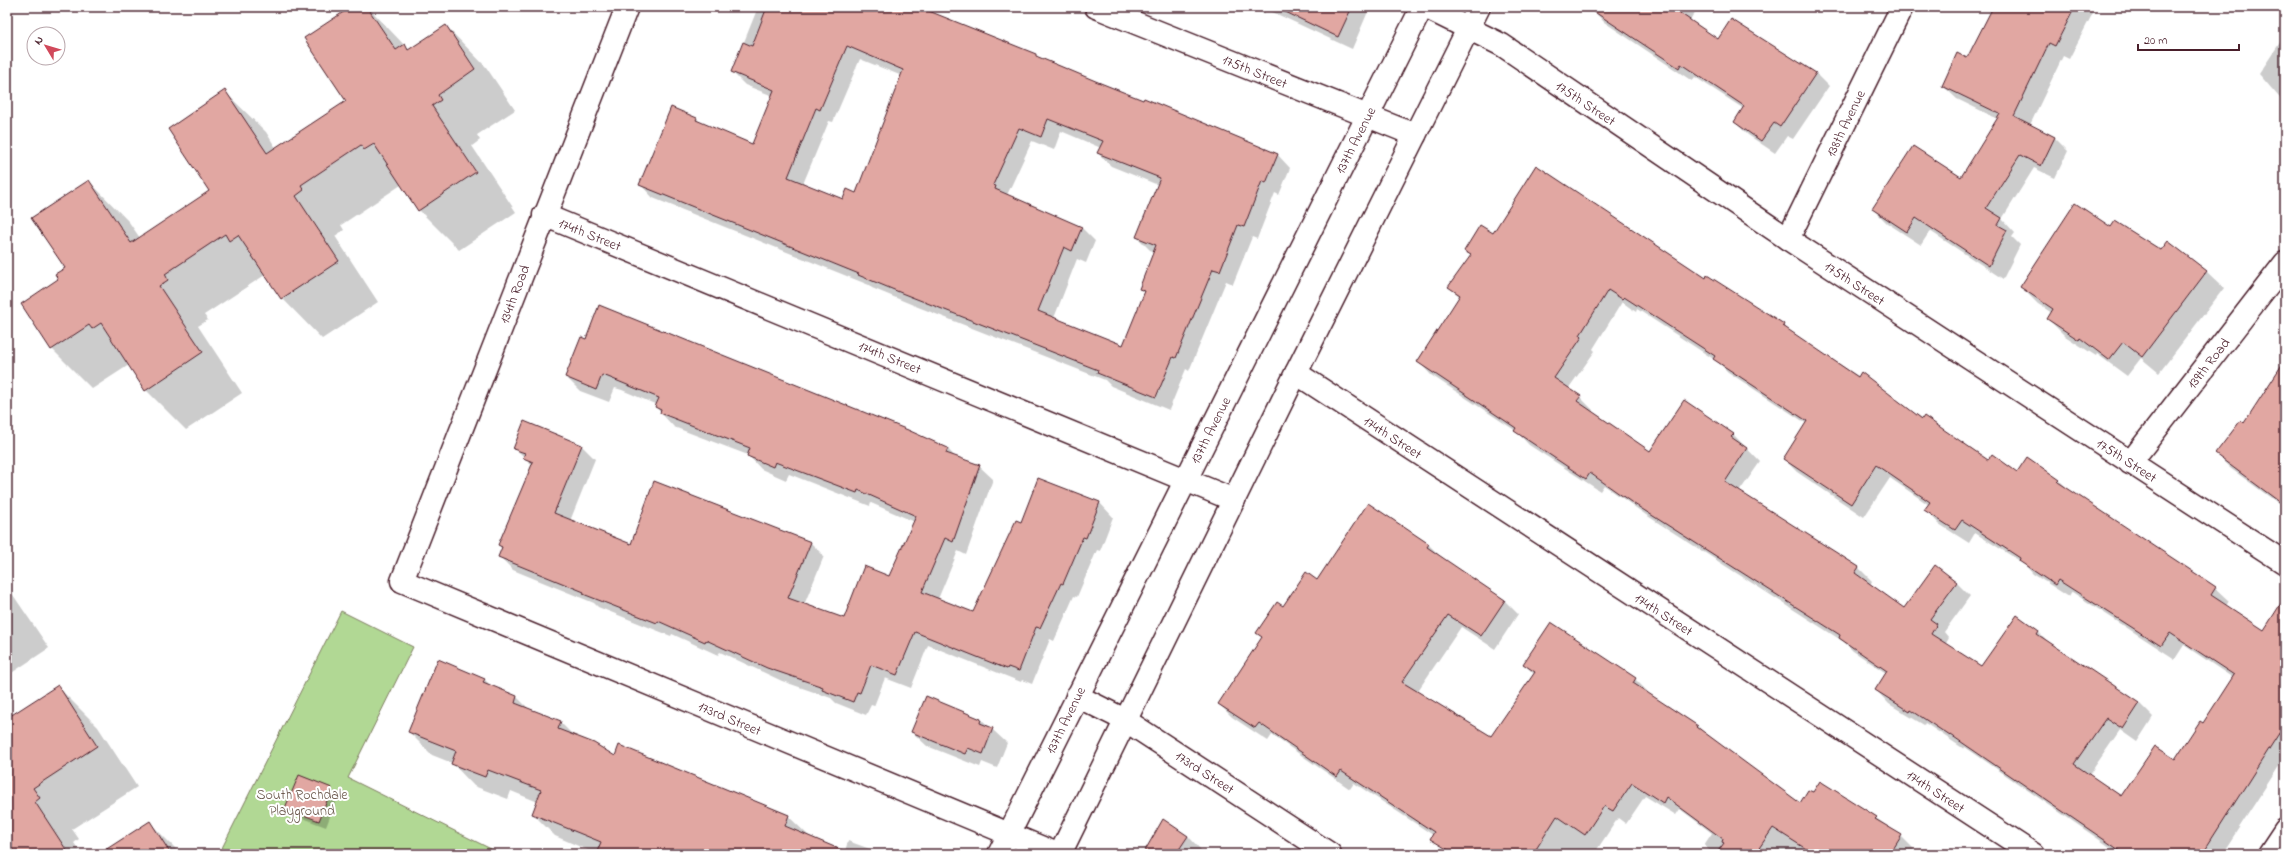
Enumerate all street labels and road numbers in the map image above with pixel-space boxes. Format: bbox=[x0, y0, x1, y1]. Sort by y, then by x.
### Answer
street label: 175th Street bbox=[1219, 50, 1290, 95]
street label: 175th Street bbox=[1551, 76, 1620, 132]
street label: 138th Avenue bbox=[1821, 86, 1872, 161]
street label: 137th Avenue bbox=[1330, 103, 1383, 178]
street label: 174th Street bbox=[555, 213, 624, 258]
street label: 175th Street bbox=[1820, 257, 1889, 312]
street label: 134th Road bbox=[495, 262, 536, 327]
street label: 139th Road bbox=[2183, 334, 2236, 394]
street label: 174th Street bbox=[855, 336, 924, 381]
street label: 137th Avenue bbox=[1185, 393, 1238, 468]
street label: 174th Street bbox=[1359, 411, 1426, 465]
street label: 175th Street bbox=[2092, 434, 2161, 489]
street label: 174th Street bbox=[1630, 588, 1697, 642]
street label: 137th Avenue bbox=[1041, 683, 1092, 758]
street label: 173rd Street bbox=[694, 697, 765, 742]
street label: 173rd Street bbox=[1170, 746, 1238, 800]
street label: 174th Street bbox=[1902, 765, 1969, 819]

